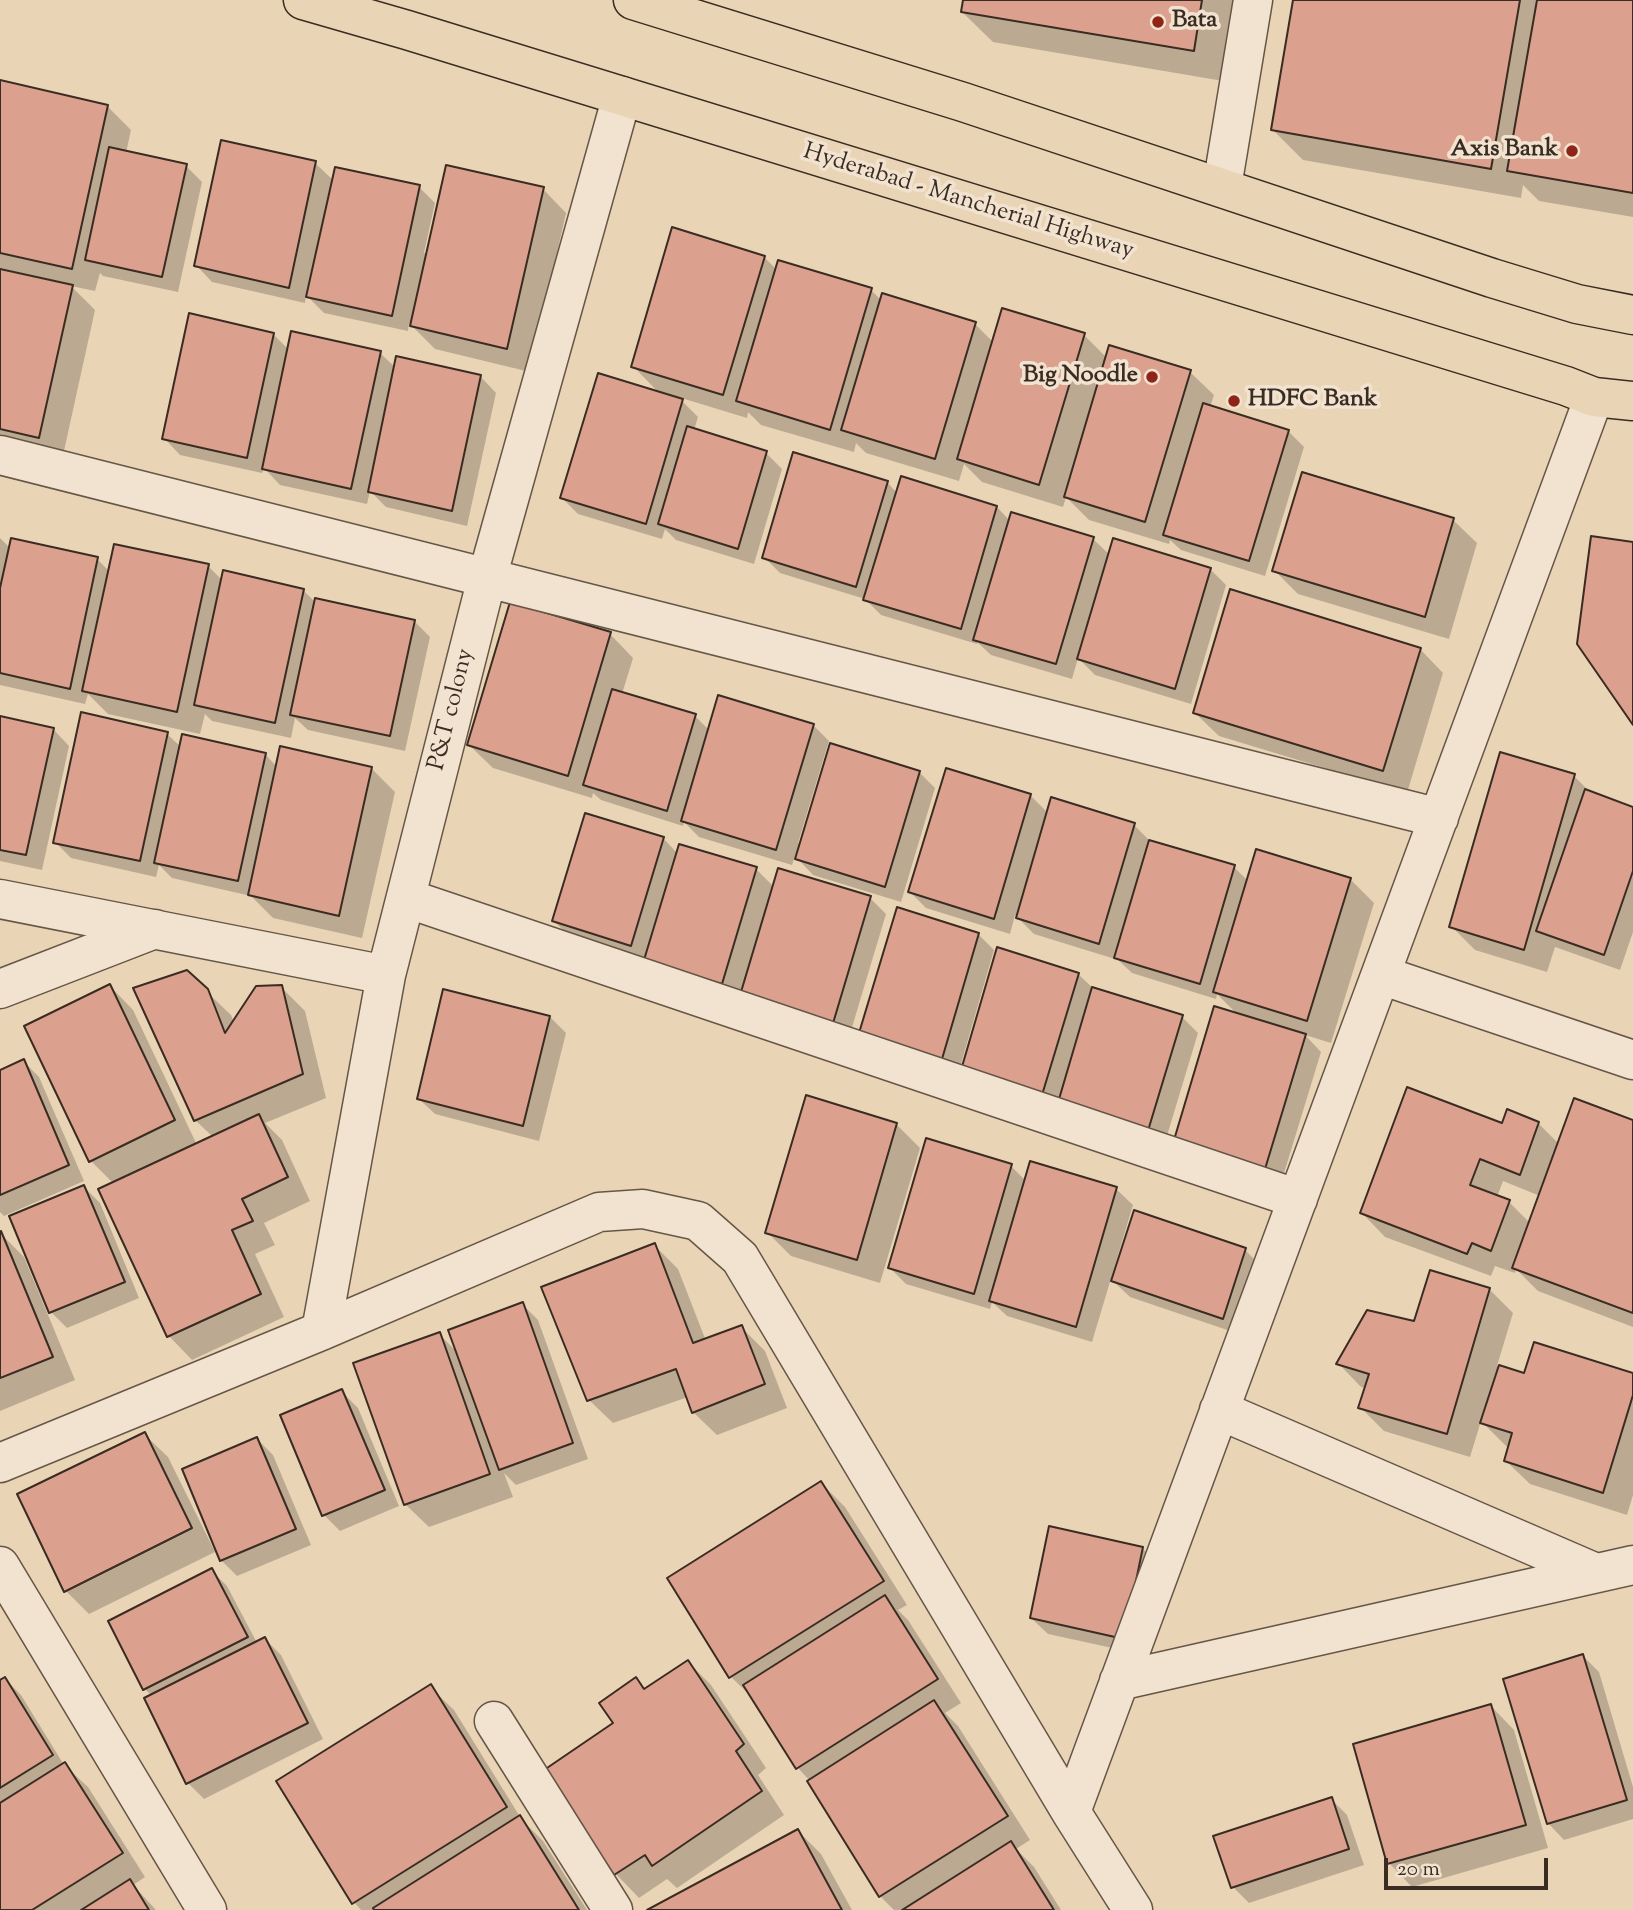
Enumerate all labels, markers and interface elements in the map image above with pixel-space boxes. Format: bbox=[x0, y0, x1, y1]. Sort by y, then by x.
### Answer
place label: Bata bbox=[1172, 8, 1217, 36]
marker: Bata bbox=[1150, 14, 1166, 30]
place label: Axis Bank bbox=[1451, 137, 1558, 165]
street label: Hyderabad - Mancherial Highway bbox=[799, 139, 1137, 267]
marker: Axis Bank bbox=[1564, 143, 1580, 159]
place label: Big Noodle bbox=[1023, 363, 1138, 391]
marker: Big Noodle bbox=[1144, 369, 1160, 385]
place label: HDFC Bank bbox=[1248, 387, 1377, 415]
marker: HDFC Bank bbox=[1226, 393, 1242, 409]
street label: P&T colony bbox=[424, 646, 482, 774]
scale bar bbox=[1388, 1843, 1552, 1887]
text: 20 m bbox=[1397, 1855, 1440, 1885]

